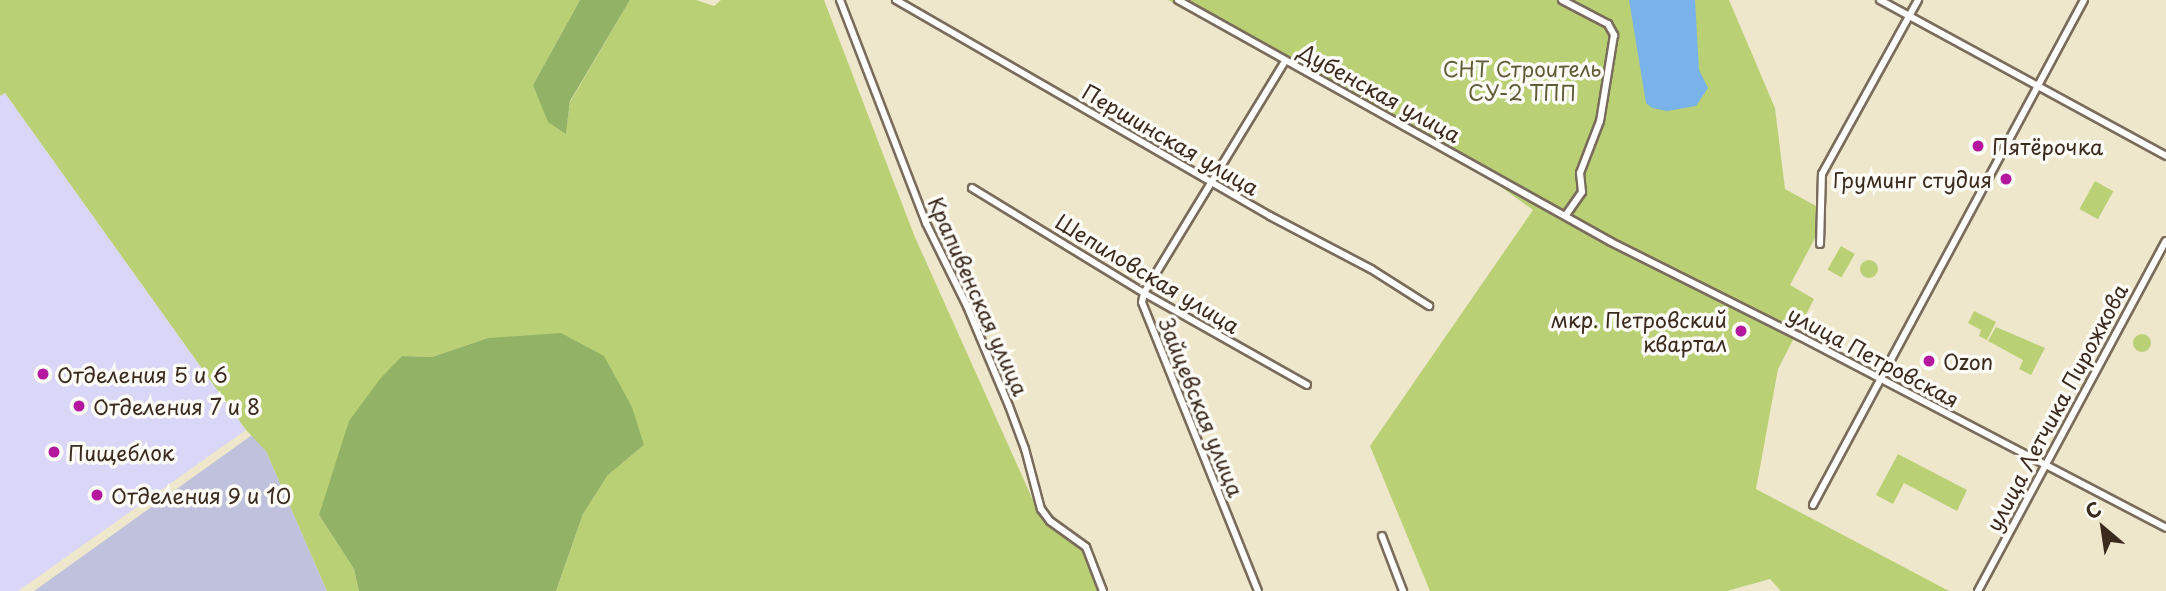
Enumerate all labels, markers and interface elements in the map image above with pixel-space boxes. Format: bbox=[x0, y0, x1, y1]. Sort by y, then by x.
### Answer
street label: Дубенская улица bbox=[1294, 37, 1466, 147]
park label: СНТ Строитель СУ-2 ТПП bbox=[1443, 55, 1601, 105]
street label: Першинская улица bbox=[1078, 78, 1264, 200]
place label: Пятёрочка bbox=[1992, 133, 2103, 159]
marker: Пятёрочка bbox=[1970, 138, 1986, 154]
place label: Груминг студия bbox=[1830, 166, 1992, 192]
marker: Груминг студия bbox=[1998, 171, 2014, 187]
street label: Крапивенская улица bbox=[924, 192, 1034, 400]
street label: Шепиловская улица bbox=[1051, 208, 1245, 338]
street label: улица Летчика Пирожкова bbox=[1979, 278, 2133, 536]
street label: улица Петровская bbox=[1784, 300, 1964, 412]
place label: мкр. Петровский квартал bbox=[1550, 306, 1727, 356]
street label: Зайцевская улица bbox=[1154, 313, 1250, 501]
marker: мкр. Петровский квартал bbox=[1733, 323, 1749, 339]
place label: Ozon bbox=[1943, 348, 1993, 374]
marker: Ozon bbox=[1921, 353, 1937, 369]
place label: Отделения 5 и 6 bbox=[57, 361, 228, 387]
marker: Отделения 5 и 6 bbox=[35, 366, 51, 382]
place label: Отделения 7 и 8 bbox=[93, 393, 261, 419]
marker: Отделения 7 и 8 bbox=[71, 398, 87, 414]
place label: Пищеблок bbox=[68, 439, 174, 465]
marker: Пищеблок bbox=[46, 444, 62, 460]
place label: Отделения 9 и 10 bbox=[111, 482, 291, 508]
marker: Отделения 9 и 10 bbox=[89, 487, 105, 503]
north arrow bbox=[2068, 493, 2138, 563]
text: С bbox=[2080, 494, 2106, 525]

